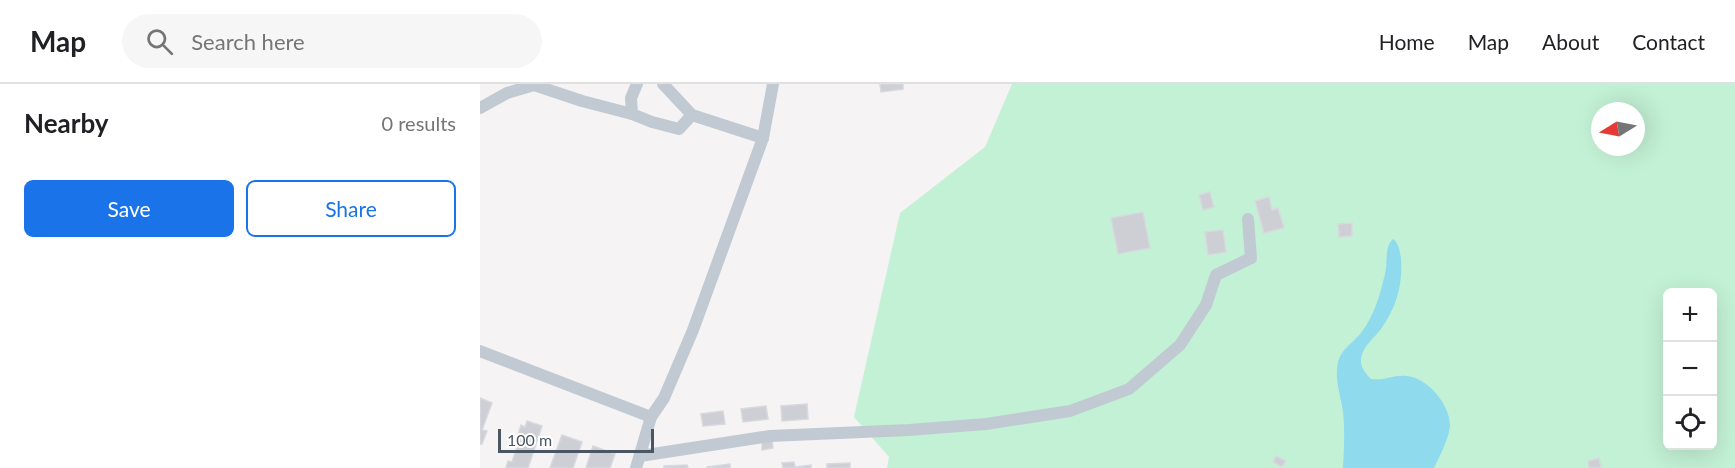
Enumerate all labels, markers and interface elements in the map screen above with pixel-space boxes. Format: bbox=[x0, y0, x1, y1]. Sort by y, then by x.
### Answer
search box bbox=[122, 14, 542, 68]
text: Map bbox=[30, 24, 86, 58]
icon: search bbox=[143, 25, 176, 58]
text: Search here bbox=[191, 28, 305, 55]
text: Home bbox=[1379, 29, 1435, 54]
text: Map bbox=[1468, 29, 1509, 54]
text: About bbox=[1542, 29, 1599, 54]
text: Contact bbox=[1632, 29, 1705, 54]
north arrow bbox=[1591, 102, 1645, 156]
text: Nearby bbox=[24, 107, 109, 139]
text: 0 results bbox=[381, 111, 456, 135]
button: Save bbox=[24, 180, 234, 237]
button: Share bbox=[246, 180, 456, 237]
map controls bbox=[1663, 288, 1717, 450]
button: + bbox=[1663, 288, 1717, 342]
button: − bbox=[1663, 342, 1717, 396]
button: locate bbox=[1663, 396, 1717, 450]
scale bar bbox=[498, 426, 654, 454]
text: 100 m bbox=[507, 430, 552, 449]

